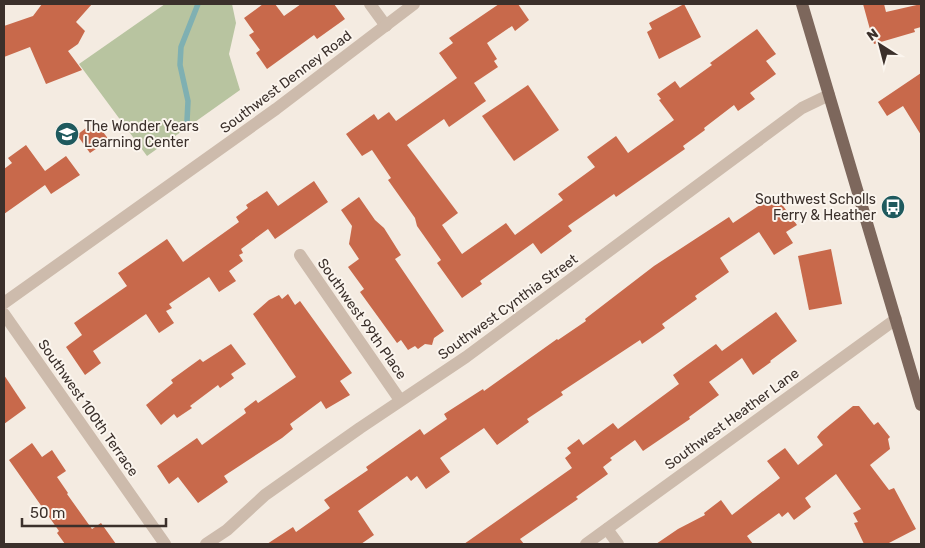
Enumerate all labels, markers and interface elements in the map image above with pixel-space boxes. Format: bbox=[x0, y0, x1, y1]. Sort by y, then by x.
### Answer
north arrow bbox=[855, 20, 905, 70]
text: N bbox=[864, 25, 882, 45]
street label: Southwest Denney Road bbox=[217, 27, 355, 137]
place label: The Wonder Years Learning Center bbox=[84, 118, 199, 151]
school or university icon: The Wonder Years Learning Center bbox=[54, 121, 80, 147]
place label: Southwest Scholls Ferry & Heather bbox=[755, 191, 877, 224]
bus stop icon: Southwest Scholls Ferry & Heather bbox=[880, 194, 906, 220]
street label: Southwest Cynthia Street bbox=[435, 250, 582, 363]
street label: Southwest 99th Place bbox=[314, 255, 410, 383]
street label: Southwest 100th Terrace bbox=[34, 336, 142, 480]
street label: Southwest Heather Lane bbox=[662, 365, 803, 473]
scale bar bbox=[22, 496, 166, 528]
text: 50 m bbox=[30, 504, 65, 522]

